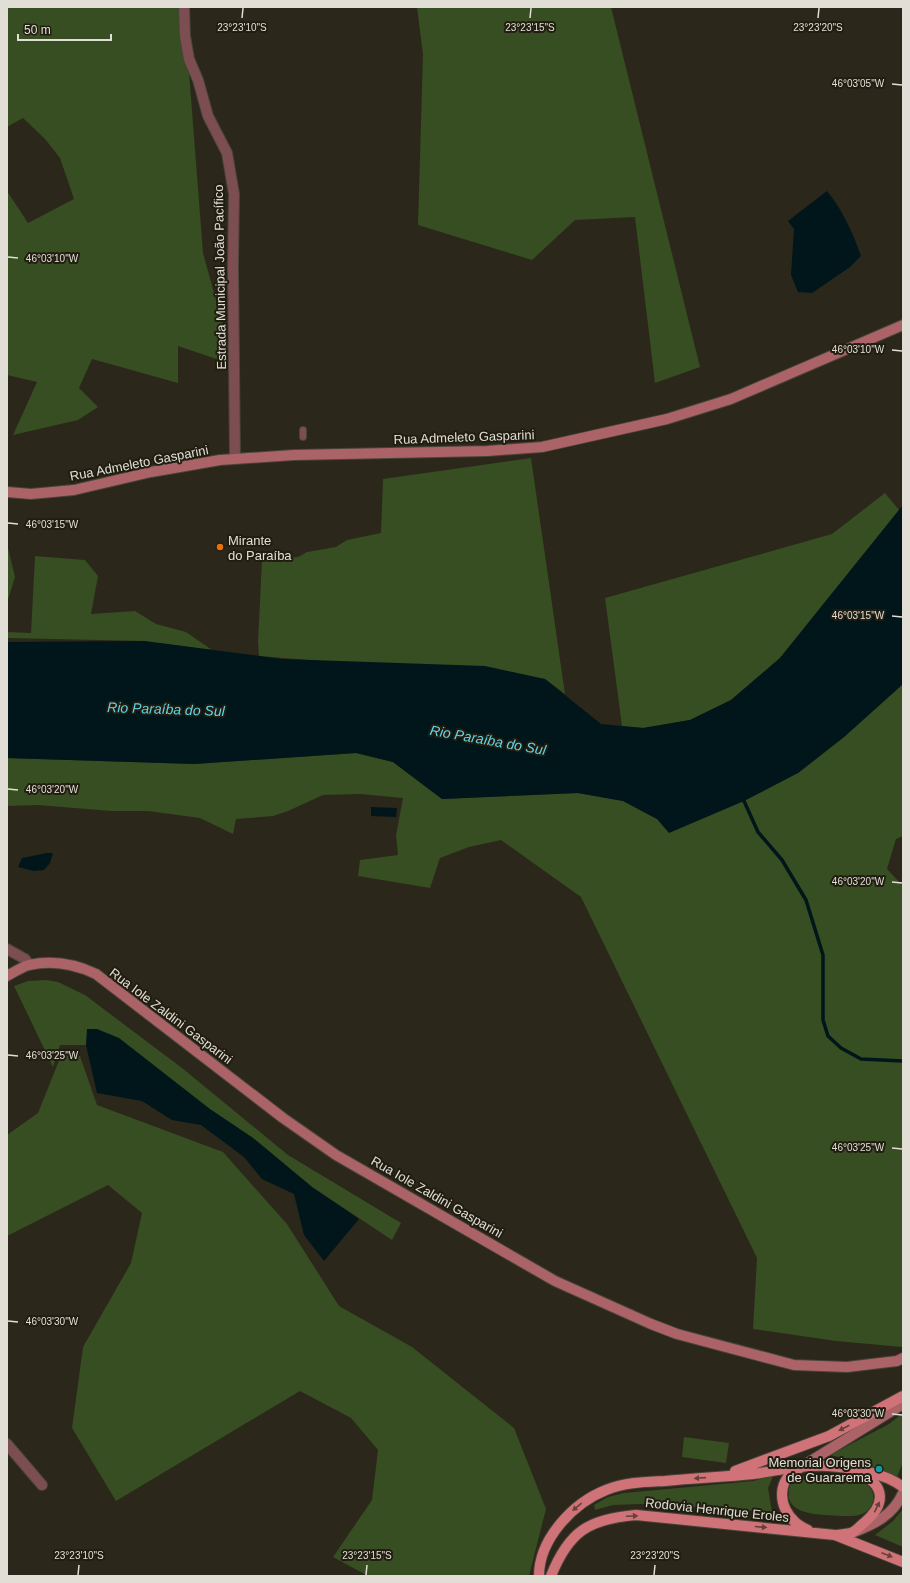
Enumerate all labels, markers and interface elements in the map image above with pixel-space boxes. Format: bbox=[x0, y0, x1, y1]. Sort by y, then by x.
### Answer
scale bar bbox=[18, 16, 111, 42]
text: 23°23'10"S bbox=[217, 22, 267, 33]
text: 23°23'15"S bbox=[505, 22, 555, 33]
text: 23°23'20"S bbox=[793, 22, 843, 33]
text: 50 m bbox=[24, 23, 51, 37]
text: 46°03'05"W bbox=[832, 78, 885, 89]
street label: Estrada Municipal João Pacífico bbox=[211, 184, 229, 370]
text: 46°03'10"W bbox=[26, 253, 79, 264]
text: 46°03'10"W bbox=[832, 344, 885, 355]
street label: Rua Admeleto Gasparini bbox=[393, 427, 535, 447]
street label: Rua Admeleto Gasparini bbox=[68, 442, 210, 484]
text: 46°03'15"W bbox=[26, 519, 79, 530]
place label: Mirante do Paraíba bbox=[228, 533, 292, 563]
marker: Mirante do Paraíba bbox=[215, 542, 225, 552]
text: 46°03'15"W bbox=[832, 610, 885, 621]
water label: Rio Paraíba do Sul bbox=[107, 699, 226, 719]
water label: Rio Paraíba do Sul bbox=[429, 722, 548, 758]
text: 46°03'20"W bbox=[26, 784, 79, 795]
text: 46°03'20"W bbox=[832, 876, 885, 887]
street label: Rua Iole Zaldini Gasparini bbox=[107, 965, 235, 1067]
text: 46°03'25"W bbox=[26, 1050, 79, 1061]
text: 46°03'25"W bbox=[832, 1142, 885, 1153]
street label: Rua Iole Zaldini Gasparini bbox=[368, 1153, 506, 1241]
text: 46°03'30"W bbox=[26, 1316, 79, 1327]
text: 46°03'30"W bbox=[832, 1408, 885, 1419]
one-way arrow bbox=[838, 1425, 850, 1431]
place label: Memorial Origens de Guararema bbox=[768, 1455, 872, 1485]
marker: Memorial Origens de Guararema bbox=[874, 1464, 884, 1474]
one-way arrow bbox=[694, 1474, 706, 1481]
street label: Rodovia Henrique Eroles bbox=[644, 1495, 790, 1525]
one-way arrow bbox=[873, 1501, 880, 1513]
one-way arrow bbox=[571, 1503, 582, 1512]
one-way arrow bbox=[626, 1512, 638, 1519]
one-way arrow bbox=[755, 1524, 767, 1531]
text: 23°23'10"S bbox=[54, 1550, 104, 1561]
text: 23°23'15"S bbox=[342, 1550, 392, 1561]
text: 23°23'20"S bbox=[630, 1550, 680, 1561]
one-way arrow bbox=[881, 1552, 893, 1558]

